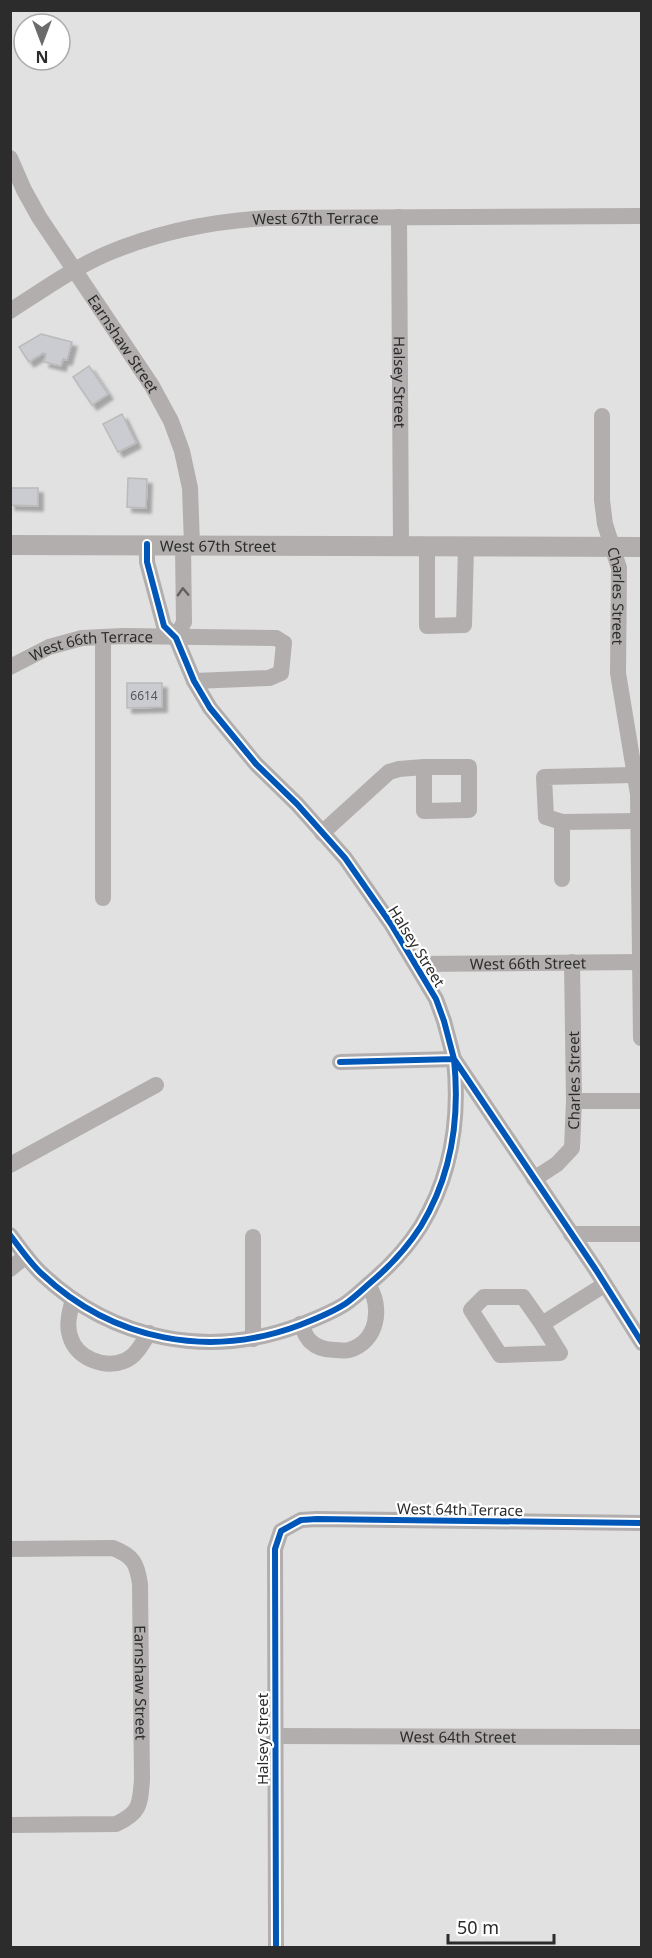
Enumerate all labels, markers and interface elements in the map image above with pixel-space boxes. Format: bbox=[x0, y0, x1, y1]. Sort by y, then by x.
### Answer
north arrow bbox=[12, 12, 72, 72]
text: N bbox=[35, 46, 49, 68]
street label: West 67th Terrace bbox=[252, 207, 379, 229]
street label: Earnshaw Street bbox=[83, 290, 164, 397]
street label: Halsey Street bbox=[390, 336, 410, 429]
street label: West 67th Street bbox=[160, 535, 277, 556]
street label: Charles Street bbox=[603, 544, 629, 646]
one-way arrow bbox=[177, 588, 189, 597]
street label: West 66th Terrace bbox=[26, 626, 153, 665]
house number: 6614 bbox=[130, 687, 158, 704]
street label: Halsey Street bbox=[384, 902, 450, 991]
street label: West 66th Street bbox=[470, 952, 587, 974]
street label: Charles Street bbox=[563, 1030, 584, 1130]
street label: West 64th Terrace bbox=[397, 1498, 523, 1520]
street label: Earnshaw Street bbox=[130, 1625, 152, 1741]
street label: Halsey Street bbox=[252, 1692, 272, 1785]
street label: West 64th Street bbox=[400, 1726, 517, 1747]
scale bar bbox=[448, 1907, 554, 1945]
text: 50 m bbox=[457, 1915, 499, 1939]

